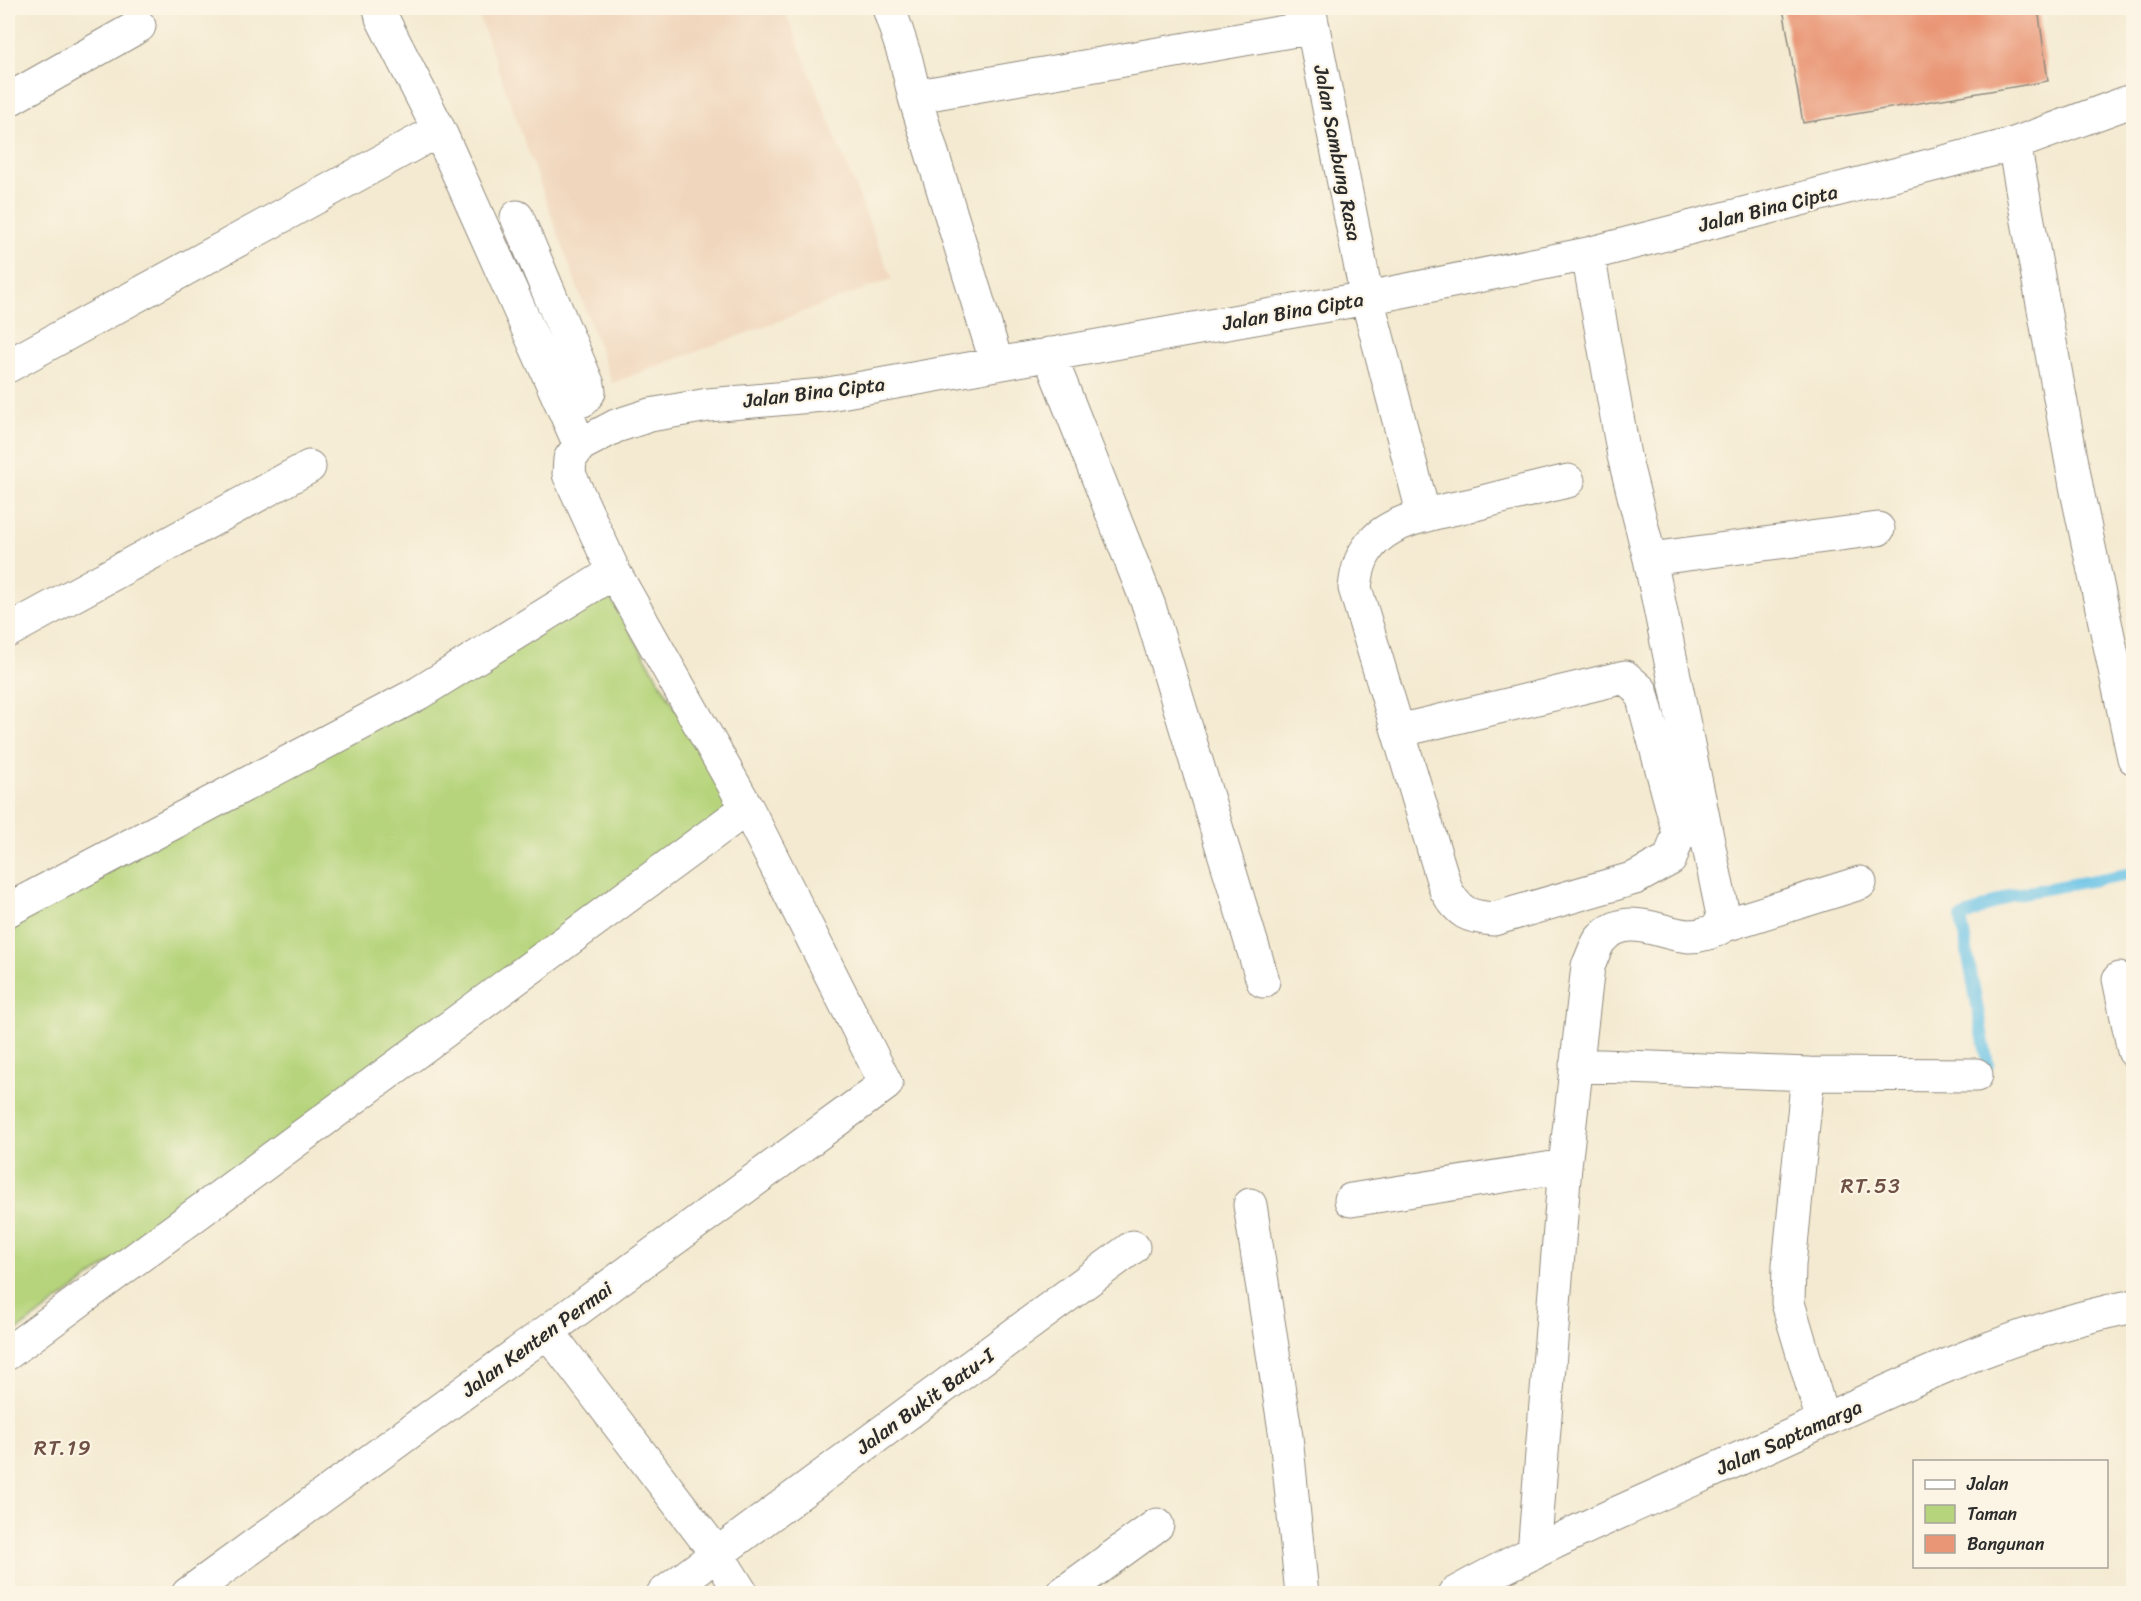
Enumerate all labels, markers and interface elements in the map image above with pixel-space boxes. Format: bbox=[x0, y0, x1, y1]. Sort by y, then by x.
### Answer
street label: Jalan Sambung Rasa bbox=[1303, 61, 1372, 244]
street label: Jalan Bina Cipta bbox=[1694, 174, 1841, 243]
street label: Jalan Bina Cipta bbox=[1219, 282, 1366, 341]
street label: Jalan Bina Cipta bbox=[740, 366, 887, 419]
district label: RT.53 bbox=[1841, 1167, 1901, 1205]
street label: Jalan Kenten Permai bbox=[453, 1271, 622, 1407]
street label: Jalan Bukit Batu-I bbox=[848, 1338, 1003, 1464]
street label: Jalan Saptamarga bbox=[1710, 1390, 1868, 1486]
district label: RT.19 bbox=[34, 1429, 92, 1467]
legend bbox=[1913, 1460, 2108, 1568]
text: Jalan bbox=[1966, 1468, 2009, 1500]
text: Taman bbox=[1967, 1498, 2017, 1530]
text: Bangunan bbox=[1967, 1528, 2045, 1560]

